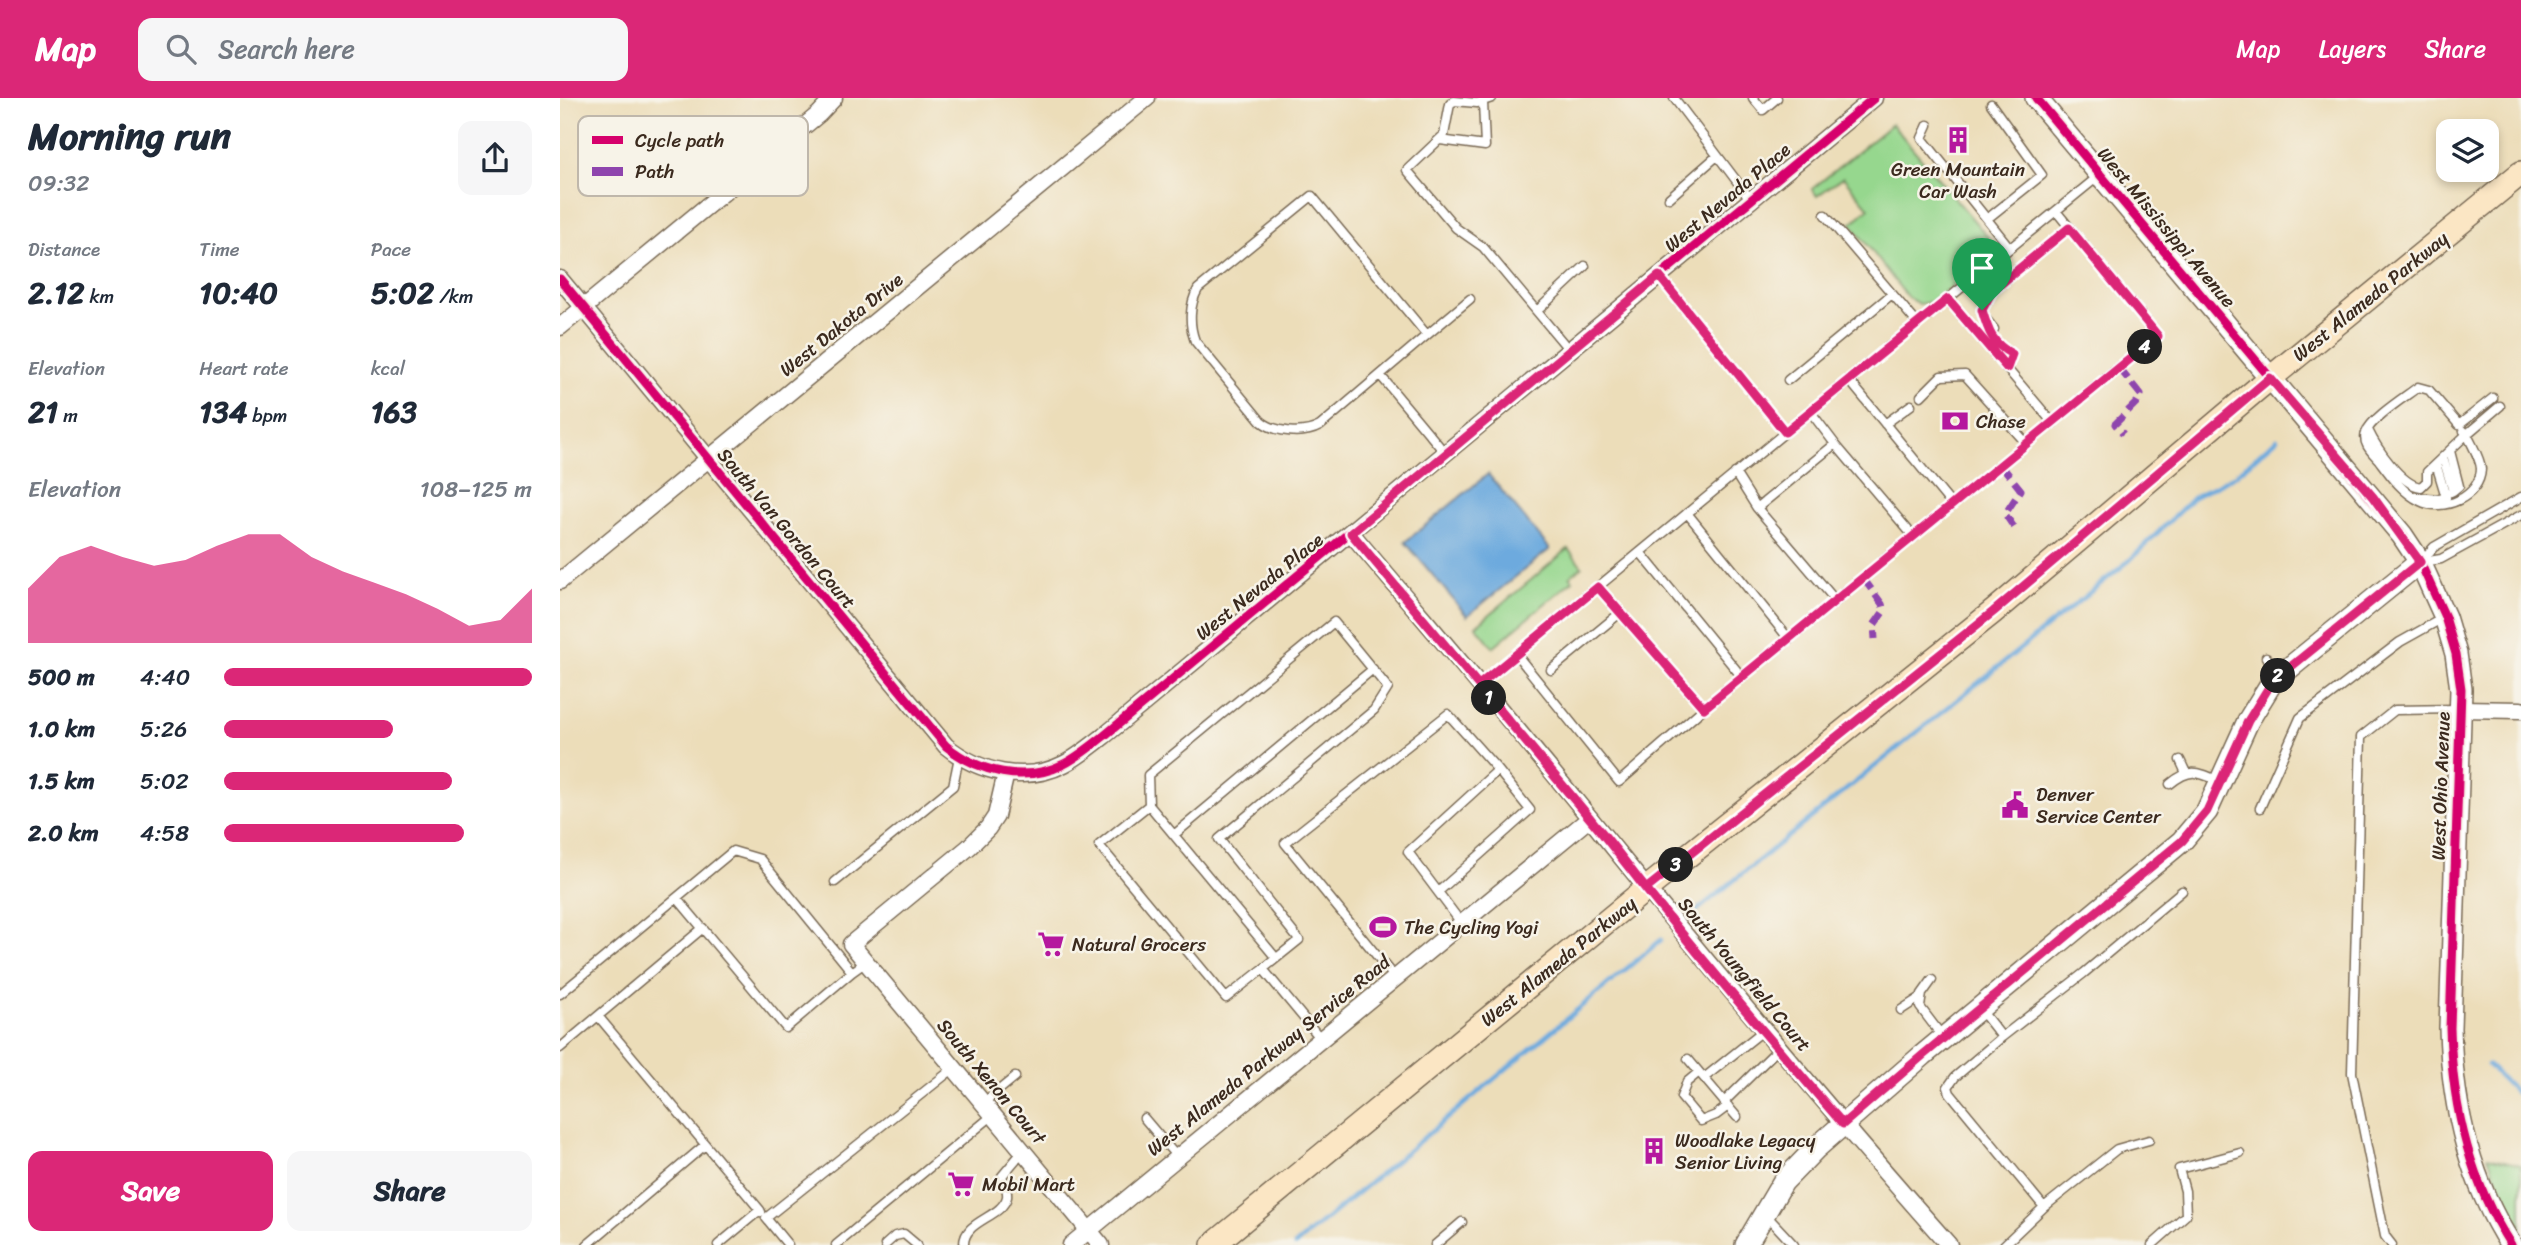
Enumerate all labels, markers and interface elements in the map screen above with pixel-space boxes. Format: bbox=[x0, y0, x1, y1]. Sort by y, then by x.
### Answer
search box bbox=[138, 18, 628, 81]
text: Map bbox=[35, 20, 96, 78]
text: Search here bbox=[218, 26, 355, 72]
text: Map bbox=[2236, 28, 2281, 70]
text: Layers bbox=[2319, 28, 2386, 70]
text: Share bbox=[2424, 28, 2486, 70]
icon: search bbox=[162, 30, 200, 68]
text: Morning run bbox=[28, 103, 231, 170]
legend bbox=[578, 116, 808, 196]
map controls bbox=[2436, 119, 2499, 182]
button: layers bbox=[2436, 119, 2499, 182]
button: share bbox=[458, 121, 532, 195]
text: Cycle path bbox=[635, 124, 724, 157]
building icon: Green Mountain Car Wash bbox=[1943, 125, 1973, 155]
street label: West Nevada Place bbox=[1656, 134, 1798, 261]
street label: West Mississippi Avenue bbox=[2089, 139, 2244, 316]
place label: Green Mountain Car Wash bbox=[1891, 153, 2025, 208]
text: Path bbox=[635, 155, 674, 188]
text: 09:32 bbox=[28, 163, 90, 204]
street label: West Alameda Parkway bbox=[2285, 223, 2456, 370]
text: Distance bbox=[28, 233, 100, 266]
text: Time bbox=[199, 233, 240, 266]
text: Pace bbox=[371, 233, 411, 266]
pin bbox=[1952, 238, 2012, 310]
icon: arrive bbox=[1963, 249, 2001, 287]
street label: West Dakota Drive bbox=[772, 264, 911, 385]
text: 2.12 bbox=[28, 266, 85, 320]
text: 10:40 bbox=[199, 266, 278, 320]
text: 5:02 bbox=[371, 266, 434, 320]
text: km bbox=[85, 280, 114, 313]
text: /km bbox=[434, 280, 473, 313]
pin: 4 bbox=[2128, 330, 2162, 364]
text: 4 bbox=[2139, 330, 2150, 363]
text: Elevation bbox=[28, 352, 105, 385]
text: Heart rate bbox=[199, 352, 289, 385]
text: kcal bbox=[371, 352, 405, 385]
text: 21 bbox=[28, 385, 58, 439]
text: 134 bbox=[199, 385, 247, 439]
text: 163 bbox=[371, 385, 417, 439]
text: m bbox=[58, 399, 78, 432]
text: bpm bbox=[247, 399, 287, 432]
place label: Chase bbox=[1976, 405, 2026, 438]
bank icon: Chase bbox=[1940, 406, 1970, 436]
street label: South Van Gordon Court bbox=[709, 440, 864, 617]
text: Elevation bbox=[28, 469, 121, 510]
text: 108–125 m bbox=[420, 469, 532, 510]
street label: West Nevada Place bbox=[1188, 524, 1331, 649]
text: 500 m bbox=[28, 657, 95, 698]
text: 4:40 bbox=[140, 657, 190, 698]
pin: 2 bbox=[2260, 658, 2296, 694]
text: 2 bbox=[2272, 659, 2283, 692]
pin: 1 bbox=[1472, 680, 1506, 716]
text: 1 bbox=[1484, 681, 1493, 714]
text: 1.0 km bbox=[28, 709, 95, 750]
text: 5:26 bbox=[140, 709, 187, 750]
street label: West Ohio Avenue bbox=[2421, 711, 2460, 861]
text: 1.5 km bbox=[28, 761, 95, 802]
text: 5:02 bbox=[140, 761, 189, 802]
place label: Denver Service Center bbox=[2036, 778, 2162, 833]
public building icon: Denver Service Center bbox=[2000, 790, 2030, 820]
text: 2.0 km bbox=[28, 813, 99, 854]
text: 4:58 bbox=[140, 813, 189, 854]
pin: 3 bbox=[1658, 848, 1694, 882]
text: 3 bbox=[1670, 848, 1681, 881]
street label: West Alameda Parkway bbox=[1473, 888, 1644, 1035]
street label: South Youngfield Court bbox=[1669, 889, 1820, 1059]
place label: The Cycling Yogi bbox=[1404, 911, 1539, 944]
sports icon: The Cycling Yogi bbox=[1368, 912, 1398, 942]
place label: Natural Grocers bbox=[1072, 928, 1206, 961]
supermarket icon: Natural Grocers bbox=[1036, 929, 1066, 959]
street label: West Alameda Parkway Service Road bbox=[1139, 945, 1399, 1165]
street label: South Xenon Court bbox=[929, 1011, 1056, 1153]
place label: Woodlake Legacy Senior Living bbox=[1675, 1124, 1816, 1179]
building icon: Woodlake Legacy Senior Living bbox=[1639, 1136, 1669, 1166]
button: Save bbox=[28, 1151, 273, 1231]
button: Share bbox=[287, 1151, 532, 1231]
place label: Mobil Mart bbox=[982, 1168, 1075, 1201]
supermarket icon: Mobil Mart bbox=[946, 1169, 976, 1199]

